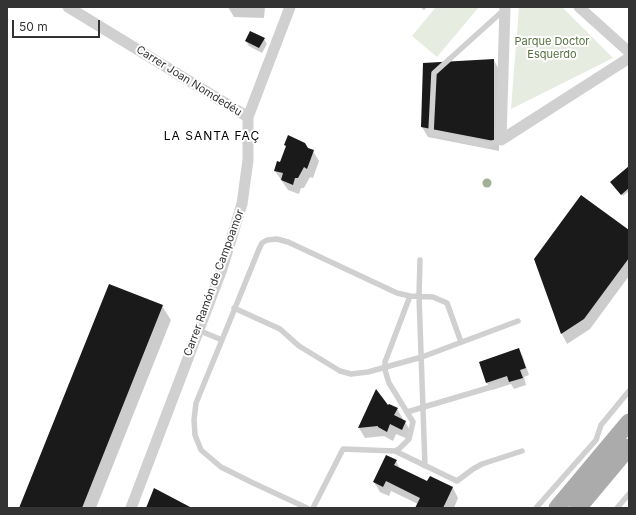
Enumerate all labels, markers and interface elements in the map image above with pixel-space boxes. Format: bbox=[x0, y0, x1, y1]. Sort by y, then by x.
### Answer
scale bar bbox=[14, 12, 102, 38]
text: 50 m bbox=[19, 19, 48, 34]
park label: Parque Doctor Esquerdo bbox=[515, 35, 589, 61]
street label: Carrer Joan Nomdedéu bbox=[134, 43, 244, 119]
district label: LA SANTA FAÇ bbox=[164, 129, 260, 143]
street label: Carrer Ramón de Campoamor bbox=[181, 208, 247, 358]

